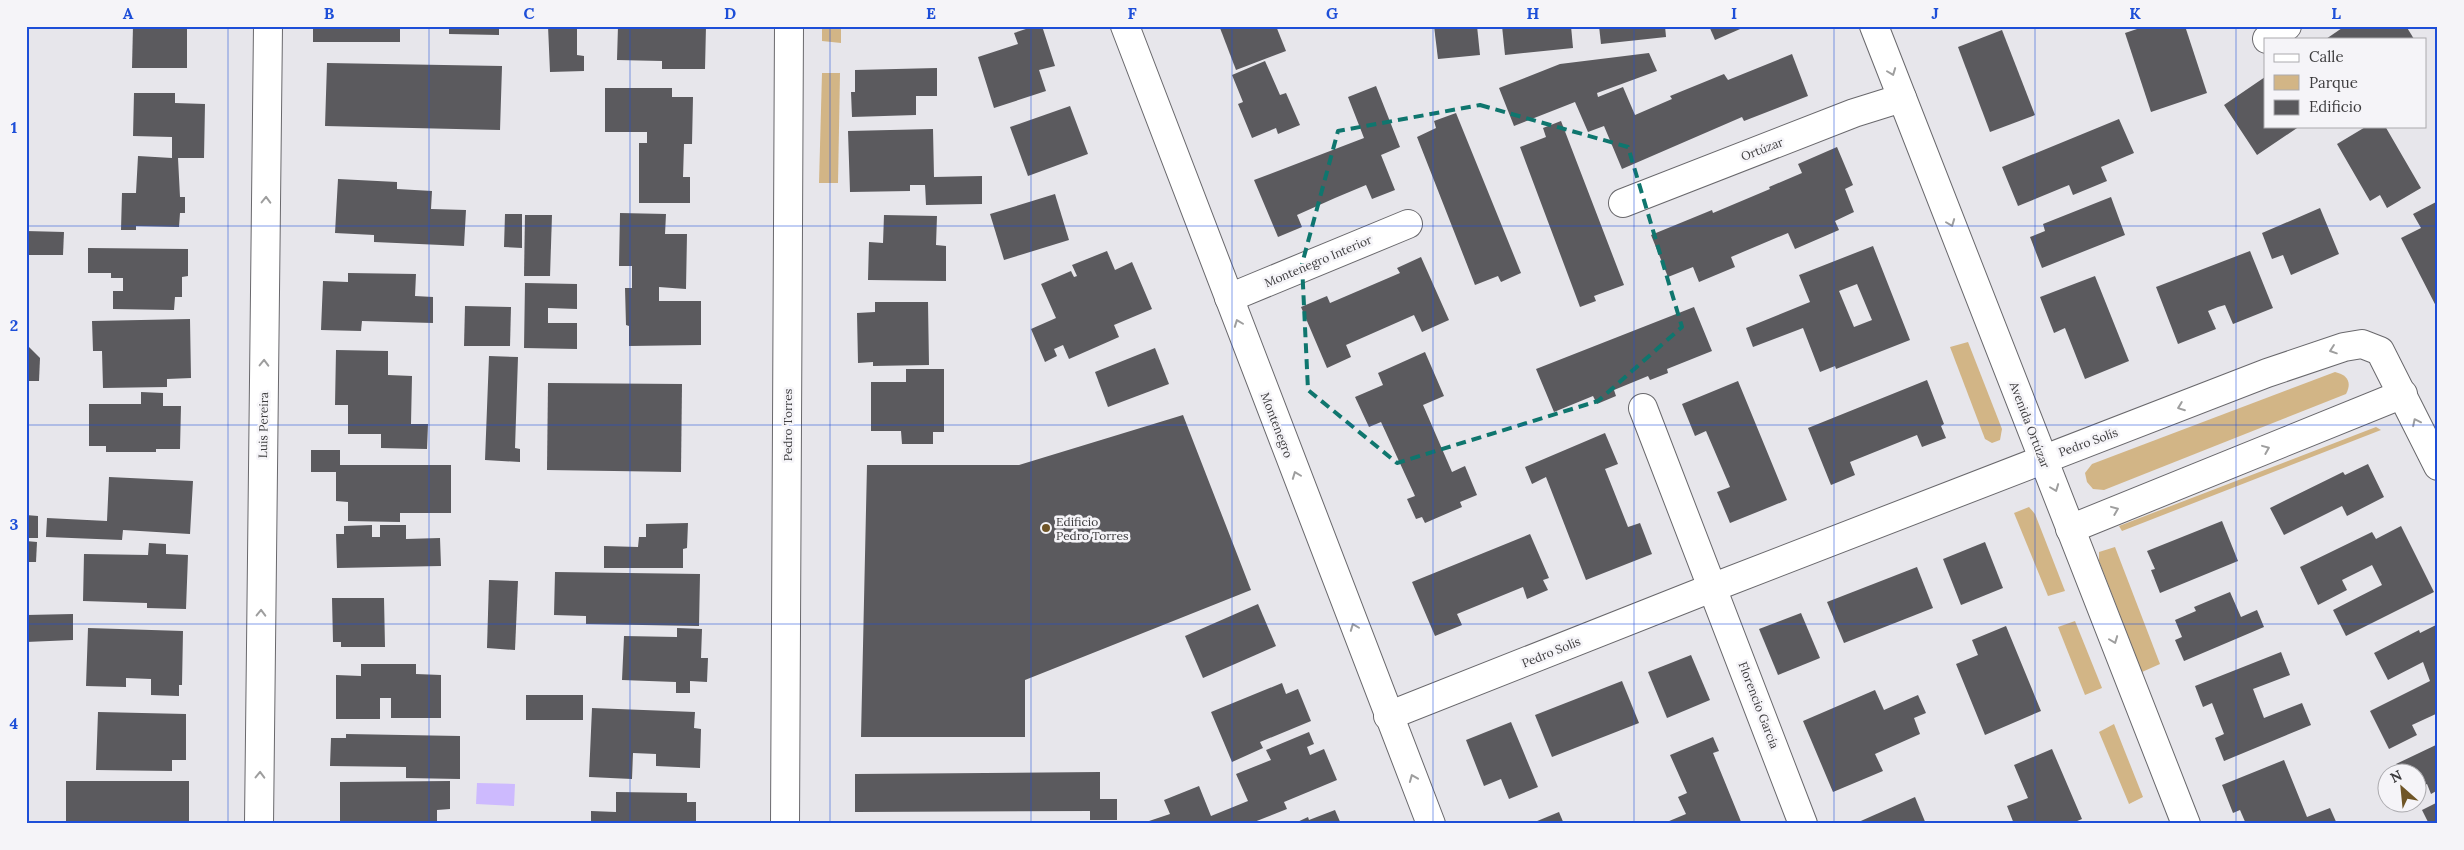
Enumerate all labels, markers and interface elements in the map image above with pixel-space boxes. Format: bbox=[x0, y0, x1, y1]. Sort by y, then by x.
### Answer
text: A bbox=[123, 3, 134, 23]
text: B bbox=[324, 3, 335, 23]
text: C bbox=[523, 3, 535, 23]
text: D bbox=[724, 3, 736, 23]
text: E bbox=[926, 3, 936, 23]
text: F bbox=[1127, 3, 1137, 23]
text: G bbox=[1326, 3, 1338, 23]
text: H bbox=[1527, 3, 1540, 23]
text: I bbox=[1731, 3, 1737, 23]
text: J bbox=[1931, 3, 1939, 23]
text: K bbox=[2129, 3, 2141, 23]
text: L bbox=[2331, 3, 2341, 23]
legend bbox=[2264, 38, 2426, 128]
text: Calle bbox=[2309, 47, 2344, 66]
one-way arrow bbox=[1886, 67, 1896, 75]
text: Parque bbox=[2309, 73, 2358, 92]
text: Edificio bbox=[2309, 97, 2362, 116]
text: 1 bbox=[11, 117, 17, 137]
street label: Ortúzar bbox=[1739, 134, 1786, 164]
one-way arrow bbox=[261, 196, 271, 204]
one-way arrow bbox=[1945, 218, 1955, 227]
street label: Montenegro Interior bbox=[1262, 231, 1375, 290]
text: 2 bbox=[10, 315, 18, 335]
one-way arrow bbox=[1234, 319, 1244, 328]
one-way arrow bbox=[2329, 344, 2338, 354]
one-way arrow bbox=[259, 358, 269, 366]
street label: Avenida Ortúzar bbox=[2006, 379, 2054, 471]
street label: Pedro Torres bbox=[780, 388, 795, 461]
street label: Montenegro bbox=[1258, 390, 1296, 460]
street label: Luis Pereira bbox=[255, 392, 271, 458]
one-way arrow bbox=[2177, 401, 2186, 411]
one-way arrow bbox=[2412, 418, 2423, 427]
street label: Pedro Solís bbox=[2056, 424, 2120, 460]
one-way arrow bbox=[2261, 445, 2270, 455]
one-way arrow bbox=[1292, 471, 1302, 480]
one-way arrow bbox=[2049, 484, 2059, 492]
one-way arrow bbox=[2110, 506, 2119, 516]
text: 3 bbox=[10, 514, 19, 534]
place label: Edificio Pedro Torres bbox=[1056, 514, 1129, 543]
marker: Edificio Pedro Torres bbox=[1040, 522, 1052, 534]
one-way arrow bbox=[256, 608, 267, 616]
one-way arrow bbox=[1350, 623, 1360, 632]
street label: Pedro Solís bbox=[1519, 633, 1583, 671]
one-way arrow bbox=[2108, 635, 2118, 644]
street label: Florencio García bbox=[1735, 659, 1783, 751]
text: 4 bbox=[10, 713, 19, 733]
north arrow bbox=[2376, 762, 2426, 812]
text: N bbox=[2387, 766, 2405, 787]
one-way arrow bbox=[255, 771, 265, 778]
one-way arrow bbox=[1408, 775, 1418, 783]

